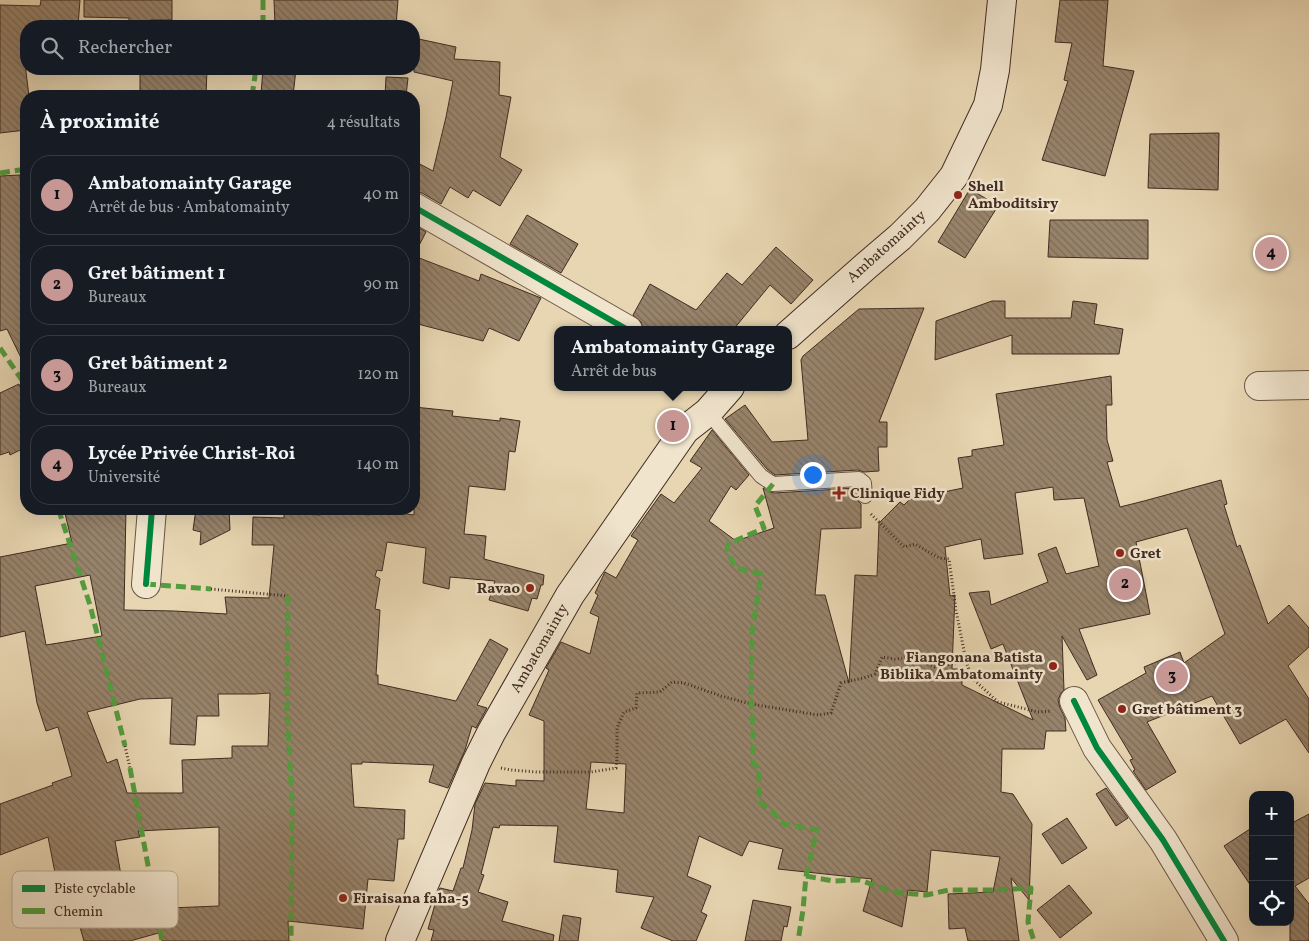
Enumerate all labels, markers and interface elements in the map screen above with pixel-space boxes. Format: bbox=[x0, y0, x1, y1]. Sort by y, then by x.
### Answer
search box bbox=[20, 20, 420, 75]
icon: search bbox=[38, 34, 66, 62]
text: Rechercher bbox=[78, 35, 172, 61]
text: À proximité bbox=[40, 108, 159, 137]
text: 4 résultats bbox=[326, 112, 400, 134]
text: Ambatomainty Garage bbox=[88, 171, 292, 197]
place label: Shell Amboditsiry bbox=[968, 177, 1059, 215]
text: 1 bbox=[54, 184, 60, 206]
text: 40 m bbox=[363, 184, 399, 206]
marker: Shell Amboditsiry bbox=[952, 189, 964, 201]
text: Arrêt de bus · Ambatomainty bbox=[88, 197, 290, 219]
street label: Ambatomainty bbox=[843, 206, 931, 288]
pin: 4 bbox=[1255, 234, 1287, 272]
text: Gret bâtiment 1 bbox=[88, 261, 225, 287]
text: 2 bbox=[53, 274, 61, 296]
text: 90 m bbox=[363, 274, 399, 296]
text: Bureaux bbox=[88, 287, 147, 309]
popup bbox=[554, 326, 792, 391]
text: Ambatomainty Garage bbox=[571, 335, 775, 361]
text: Gret bâtiment 2 bbox=[88, 351, 228, 377]
text: Arrêt de bus bbox=[571, 361, 657, 383]
text: 3 bbox=[53, 364, 61, 386]
text: 120 m bbox=[357, 364, 399, 386]
text: Bureaux bbox=[88, 377, 147, 399]
pin: 1 bbox=[657, 407, 689, 445]
text: Lycée Privée Christ-Roi bbox=[88, 441, 296, 467]
text: 4 bbox=[52, 454, 62, 476]
text: 140 m bbox=[357, 454, 399, 476]
your location bbox=[800, 462, 826, 488]
text: Université bbox=[88, 467, 160, 489]
place label: Clinique Fidy bbox=[850, 484, 945, 505]
marker: Clinique Fidy bbox=[832, 486, 846, 500]
place label: Gret bbox=[1130, 544, 1162, 565]
marker: Gret bbox=[1114, 547, 1126, 559]
pin: 2 bbox=[1109, 565, 1141, 603]
place label: Ravao bbox=[477, 579, 520, 600]
marker: Ravao bbox=[524, 582, 536, 594]
street label: Ambatomainty bbox=[506, 600, 574, 697]
place label: Fiangonana Batista Biblika Ambatomainty bbox=[880, 648, 1044, 686]
pin: 3 bbox=[1156, 657, 1188, 695]
marker: Fiangonana Batista Biblika Ambatomainty bbox=[1047, 660, 1059, 672]
place label: Gret bâtiment 3 bbox=[1132, 700, 1242, 721]
marker: Gret bâtiment 3 bbox=[1116, 703, 1128, 715]
map controls bbox=[1249, 791, 1294, 926]
button: + bbox=[1249, 791, 1294, 836]
button: − bbox=[1249, 836, 1294, 881]
legend bbox=[12, 871, 178, 928]
text: Piste cyclable bbox=[54, 880, 136, 899]
button: locate bbox=[1249, 881, 1294, 926]
place label: Firaisana faha-5 bbox=[353, 889, 469, 910]
marker: Firaisana faha-5 bbox=[337, 892, 349, 904]
text: Chemin bbox=[54, 903, 103, 922]

